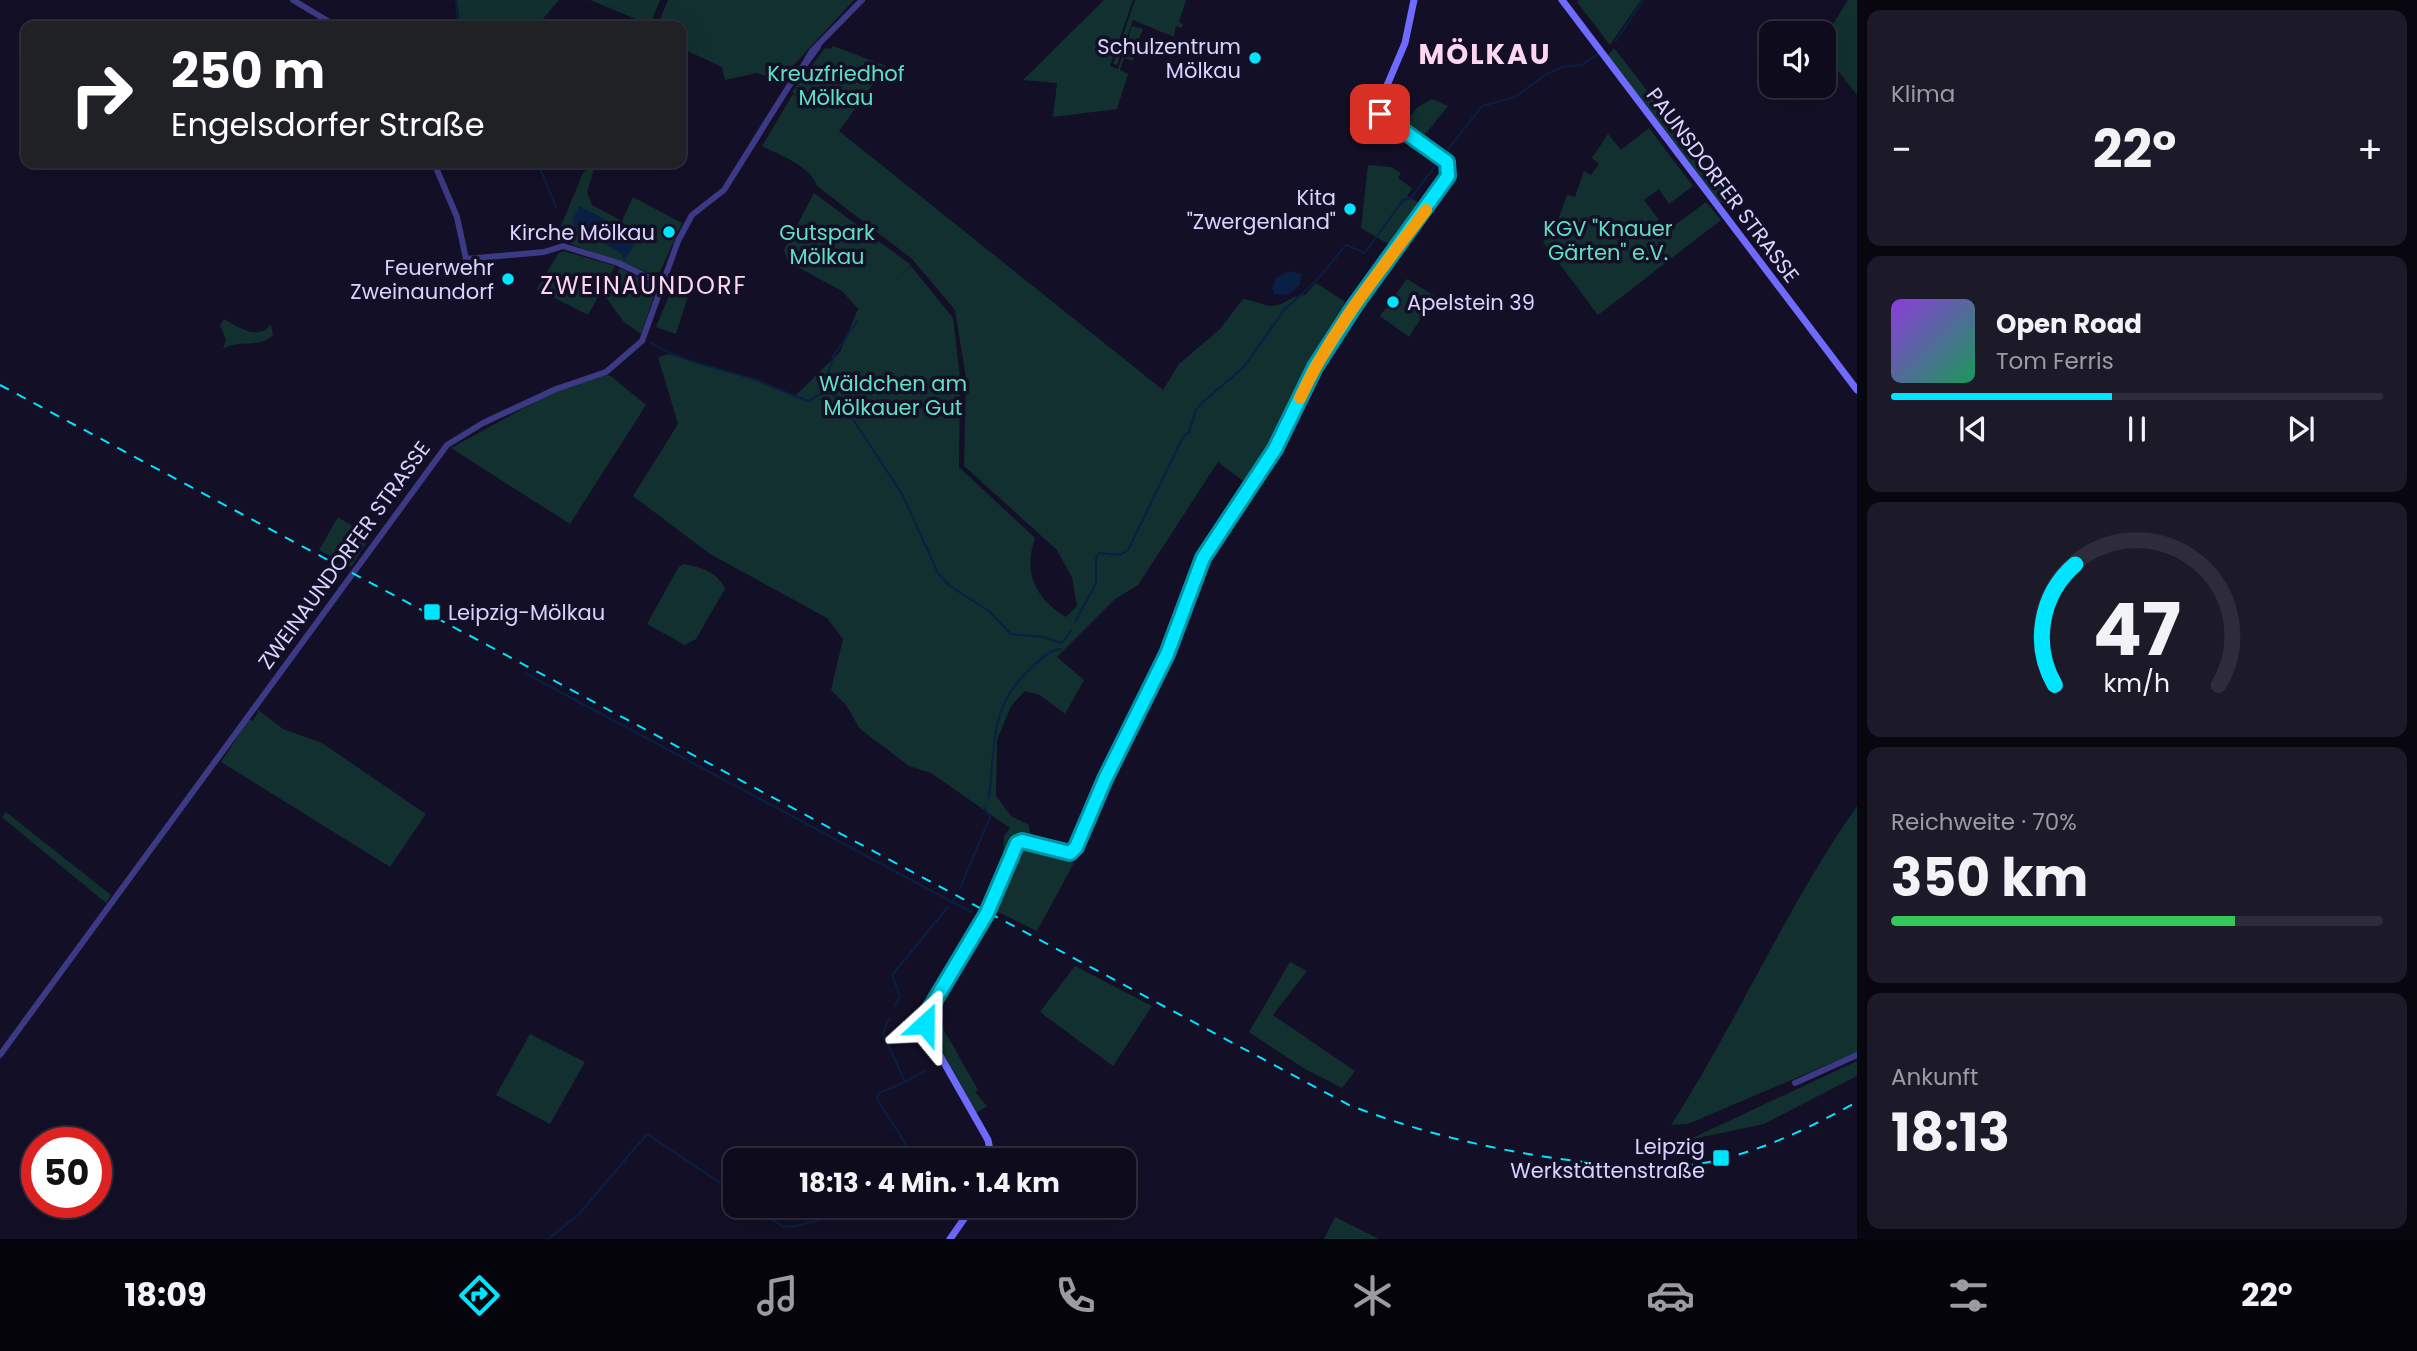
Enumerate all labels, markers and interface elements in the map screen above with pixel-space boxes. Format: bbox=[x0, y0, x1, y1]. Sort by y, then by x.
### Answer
map controls bbox=[1759, 21, 1836, 98]
button: sound bbox=[1759, 21, 1836, 98]
place label: Schulzentrum Mölkau bbox=[1097, 32, 1241, 85]
district label: MÖLKAU bbox=[1419, 35, 1551, 74]
text: 250 m bbox=[171, 37, 325, 105]
icon: right bbox=[56, 49, 147, 140]
marker: Schulzentrum Mölkau bbox=[1247, 50, 1263, 66]
park label: Kreuzfriedhof Mölkau bbox=[767, 59, 905, 112]
text: Klima bbox=[1891, 78, 1955, 110]
street label: PAUNSDORFER STRASSE bbox=[1640, 81, 1806, 289]
pin bbox=[1350, 84, 1410, 144]
icon: arrive bbox=[1361, 95, 1399, 133]
text: Engelsdorfer Straße bbox=[171, 102, 484, 147]
text: 22° bbox=[2093, 113, 2176, 186]
text: − bbox=[1891, 123, 1912, 176]
text: + bbox=[2357, 123, 2383, 176]
place label: Kita "Zwergenland" bbox=[1187, 183, 1336, 236]
marker: Kita "Zwergenland" bbox=[1342, 201, 1358, 217]
park label: KGV "Knauer Gärten" e.V. bbox=[1543, 214, 1673, 267]
place label: Kirche Mölkau bbox=[509, 218, 655, 247]
park label: Gutspark Mölkau bbox=[779, 218, 875, 271]
marker: Kirche Mölkau bbox=[661, 224, 677, 240]
place label: Feuerwehr Zweinaundorf bbox=[350, 253, 494, 306]
district label: ZWEINAUNDORF bbox=[540, 269, 748, 302]
marker: Feuerwehr Zweinaundorf bbox=[500, 271, 516, 287]
place label: Apelstein 39 bbox=[1407, 288, 1535, 317]
marker: Apelstein 39 bbox=[1385, 294, 1401, 310]
text: Open Road bbox=[1996, 306, 2142, 342]
text: Tom Ferris bbox=[1996, 345, 2114, 377]
park label: Wäldchen am Mölkauer Gut bbox=[819, 369, 967, 422]
icon: previous bbox=[1954, 410, 1992, 448]
icon: pause bbox=[2118, 410, 2156, 448]
icon: next bbox=[2282, 410, 2320, 448]
street label: ZWEINAUNDORFER STRASSE bbox=[251, 435, 437, 675]
text: 47 bbox=[2093, 580, 2181, 681]
place label: Leipzig-Mölkau bbox=[448, 598, 605, 627]
marker: Leipzig-Mölkau bbox=[422, 602, 442, 622]
text: km/h bbox=[2104, 666, 2170, 701]
text: Reichweite · 70% bbox=[1891, 806, 2077, 838]
text: 350 km bbox=[1891, 841, 2088, 914]
position arrow bbox=[888, 987, 962, 1061]
text: Ankunft bbox=[1891, 1061, 1978, 1093]
text: 18:13 bbox=[1891, 1096, 2010, 1169]
speed limit sign: 50 bbox=[21, 1127, 112, 1218]
place label: Leipzig Werkstättenstraße bbox=[1510, 1132, 1705, 1185]
marker: Leipzig Werkstättenstraße bbox=[1711, 1148, 1731, 1168]
text: 18:13 · 4 Min. · 1.4 km bbox=[799, 1165, 1060, 1201]
icon: directions bbox=[455, 1271, 504, 1320]
icon: music bbox=[753, 1271, 802, 1320]
icon: phone bbox=[1051, 1271, 1100, 1320]
icon: climate bbox=[1348, 1271, 1397, 1320]
icon: car bbox=[1646, 1271, 1695, 1320]
icon: filters bbox=[1944, 1271, 1993, 1320]
text: 18:09 bbox=[124, 1272, 207, 1317]
text: 22° bbox=[2241, 1272, 2293, 1317]

